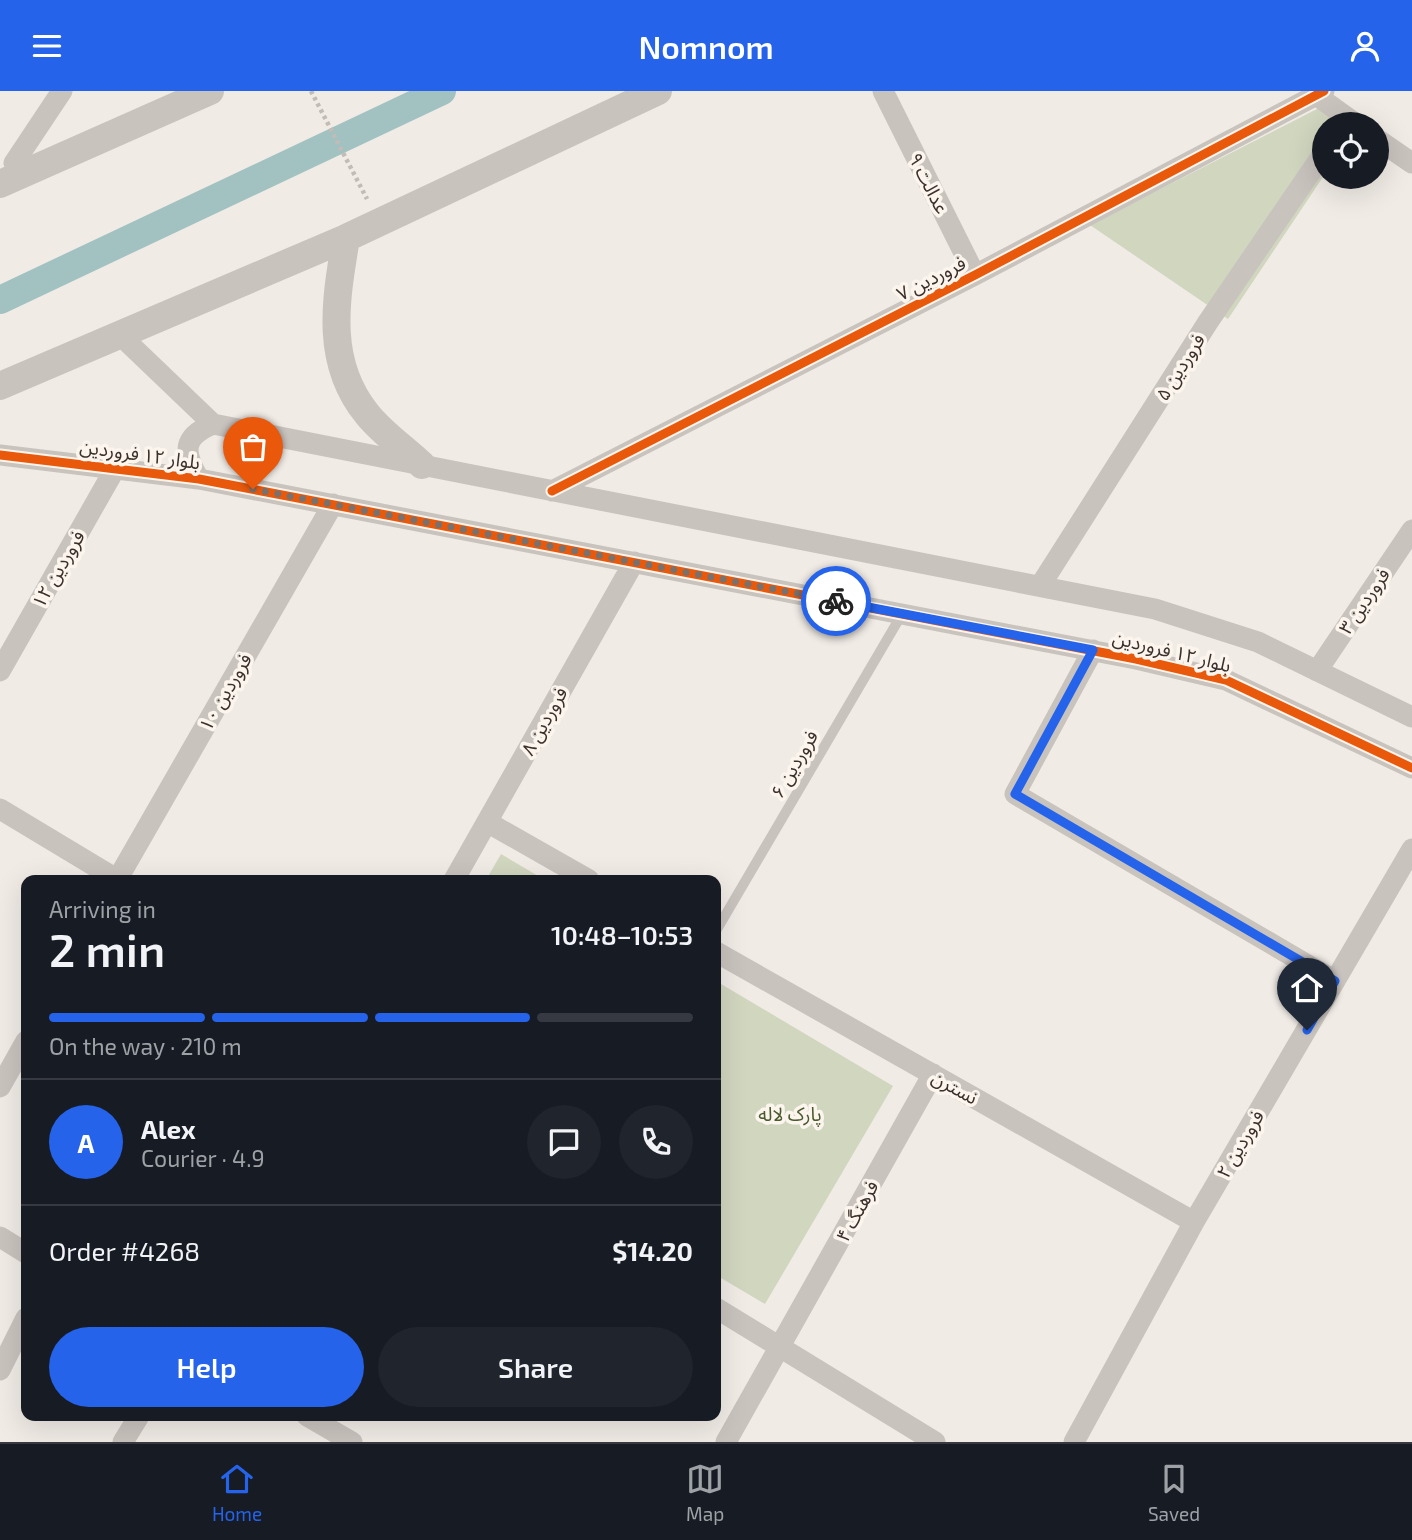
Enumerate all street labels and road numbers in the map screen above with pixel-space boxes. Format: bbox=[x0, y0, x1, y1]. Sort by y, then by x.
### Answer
street label: عدالت ۹ bbox=[904, 149, 954, 217]
street label: فروردین ۷ bbox=[892, 250, 970, 306]
street label: فروردین ۵ bbox=[1150, 329, 1210, 405]
street label: بلوار ۱۲ فروردین bbox=[78, 434, 202, 474]
street label: فروردین ۱۲ bbox=[26, 526, 90, 612]
street label: فروردین ۳ bbox=[1333, 563, 1395, 639]
street label: بلوار ۱۲ فروردین bbox=[1110, 625, 1234, 677]
street label: فروردین ۱۰ bbox=[193, 649, 257, 735]
street label: فروردین ۸ bbox=[515, 683, 573, 759]
street label: فروردین ۶ bbox=[765, 726, 823, 802]
street label: نسترن bbox=[928, 1065, 982, 1109]
street label: فروردین ۲ bbox=[1211, 1106, 1269, 1182]
street label: ۴ فرهنگ bbox=[830, 1176, 884, 1246]

